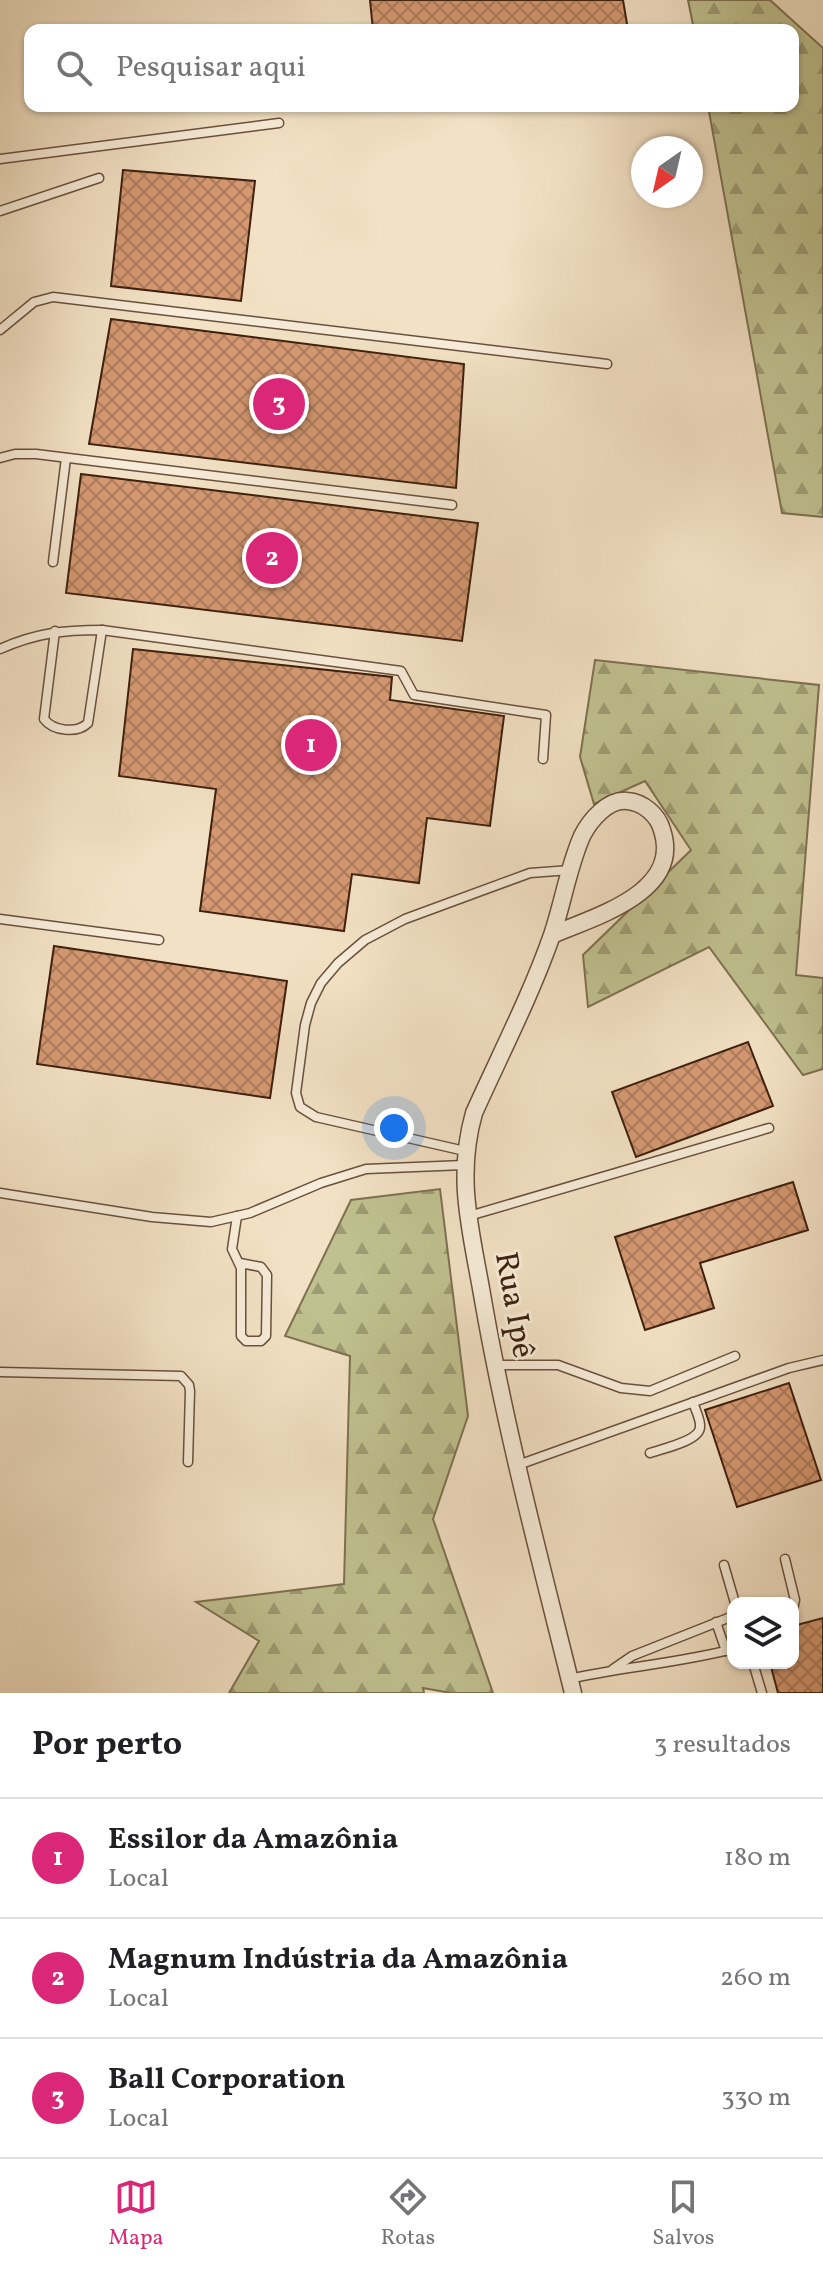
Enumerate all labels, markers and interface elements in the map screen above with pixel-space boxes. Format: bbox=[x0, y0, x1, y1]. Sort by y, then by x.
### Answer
search box bbox=[24, 24, 799, 112]
icon: search bbox=[52, 46, 96, 90]
text: Pesquisar aqui bbox=[116, 47, 306, 89]
north arrow bbox=[631, 136, 703, 208]
pin: 3 bbox=[253, 374, 305, 434]
pin: 2 bbox=[246, 528, 298, 588]
pin: 1 bbox=[285, 715, 337, 775]
your location bbox=[374, 1108, 414, 1148]
street label: Rua Ipê bbox=[482, 1248, 544, 1362]
map controls bbox=[727, 1597, 799, 1669]
button: layers bbox=[727, 1597, 799, 1669]
text: Por perto bbox=[32, 1722, 182, 1769]
text: 3 resultados bbox=[654, 1727, 791, 1763]
text: Essilor da Amazônia bbox=[108, 1819, 398, 1861]
text: 1 bbox=[53, 1840, 63, 1876]
text: 180 m bbox=[724, 1840, 791, 1876]
text: Local bbox=[108, 1861, 169, 1897]
text: Magnum Indústria da Amazônia bbox=[108, 1939, 568, 1981]
text: 2 bbox=[51, 1960, 65, 1996]
text: 260 m bbox=[720, 1960, 791, 1996]
text: Local bbox=[108, 1981, 169, 2017]
text: Ball Corporation bbox=[108, 2059, 346, 2101]
text: 3 bbox=[51, 2080, 65, 2116]
text: 330 m bbox=[721, 2080, 791, 2116]
text: Local bbox=[108, 2101, 169, 2137]
tab: Mapa bbox=[109, 2175, 164, 2254]
tab: Rotas bbox=[381, 2175, 435, 2254]
tab: Salvos bbox=[652, 2175, 714, 2254]

